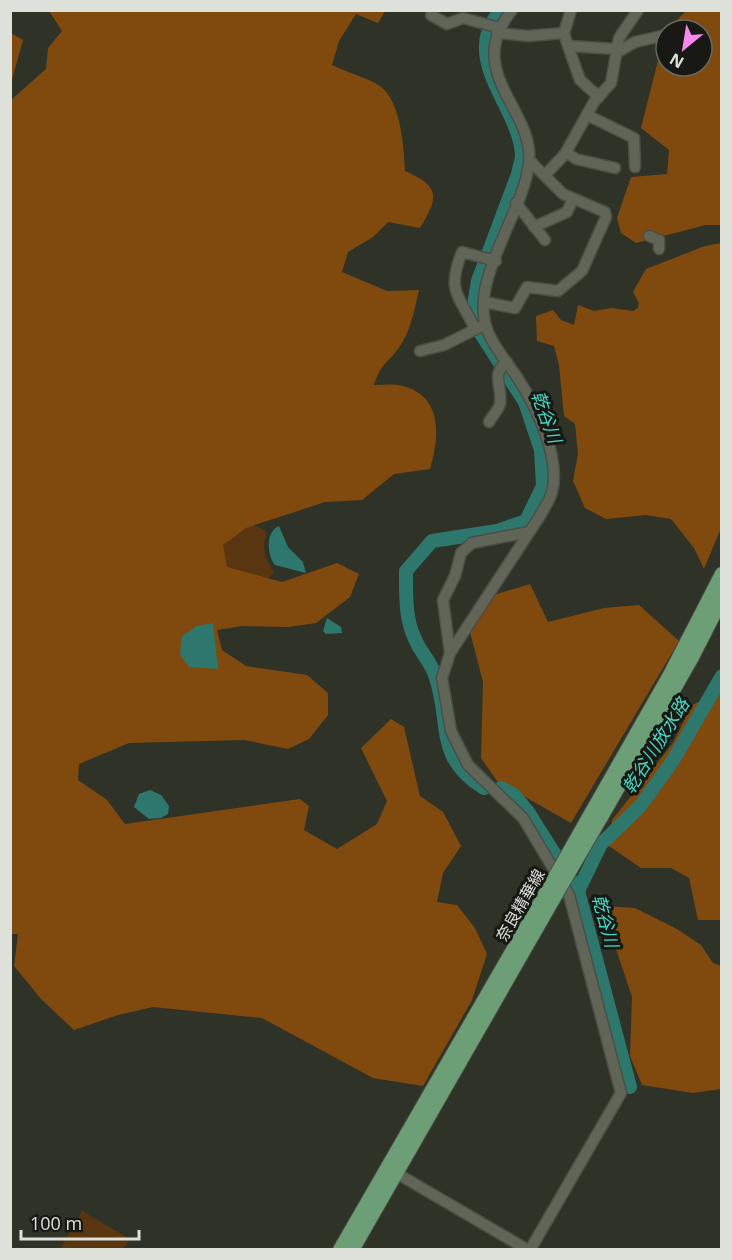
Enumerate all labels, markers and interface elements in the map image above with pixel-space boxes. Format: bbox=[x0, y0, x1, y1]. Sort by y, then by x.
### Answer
north arrow bbox=[654, 18, 714, 78]
text: N bbox=[665, 48, 688, 74]
water label: 乾谷川 bbox=[526, 387, 568, 448]
water label: 乾谷川放水路 bbox=[616, 692, 695, 798]
street label: 奈良精華線 bbox=[490, 865, 550, 945]
water label: 乾谷川 bbox=[587, 892, 625, 952]
scale bar bbox=[21, 1203, 140, 1241]
text: 100 m bbox=[30, 1211, 82, 1235]

